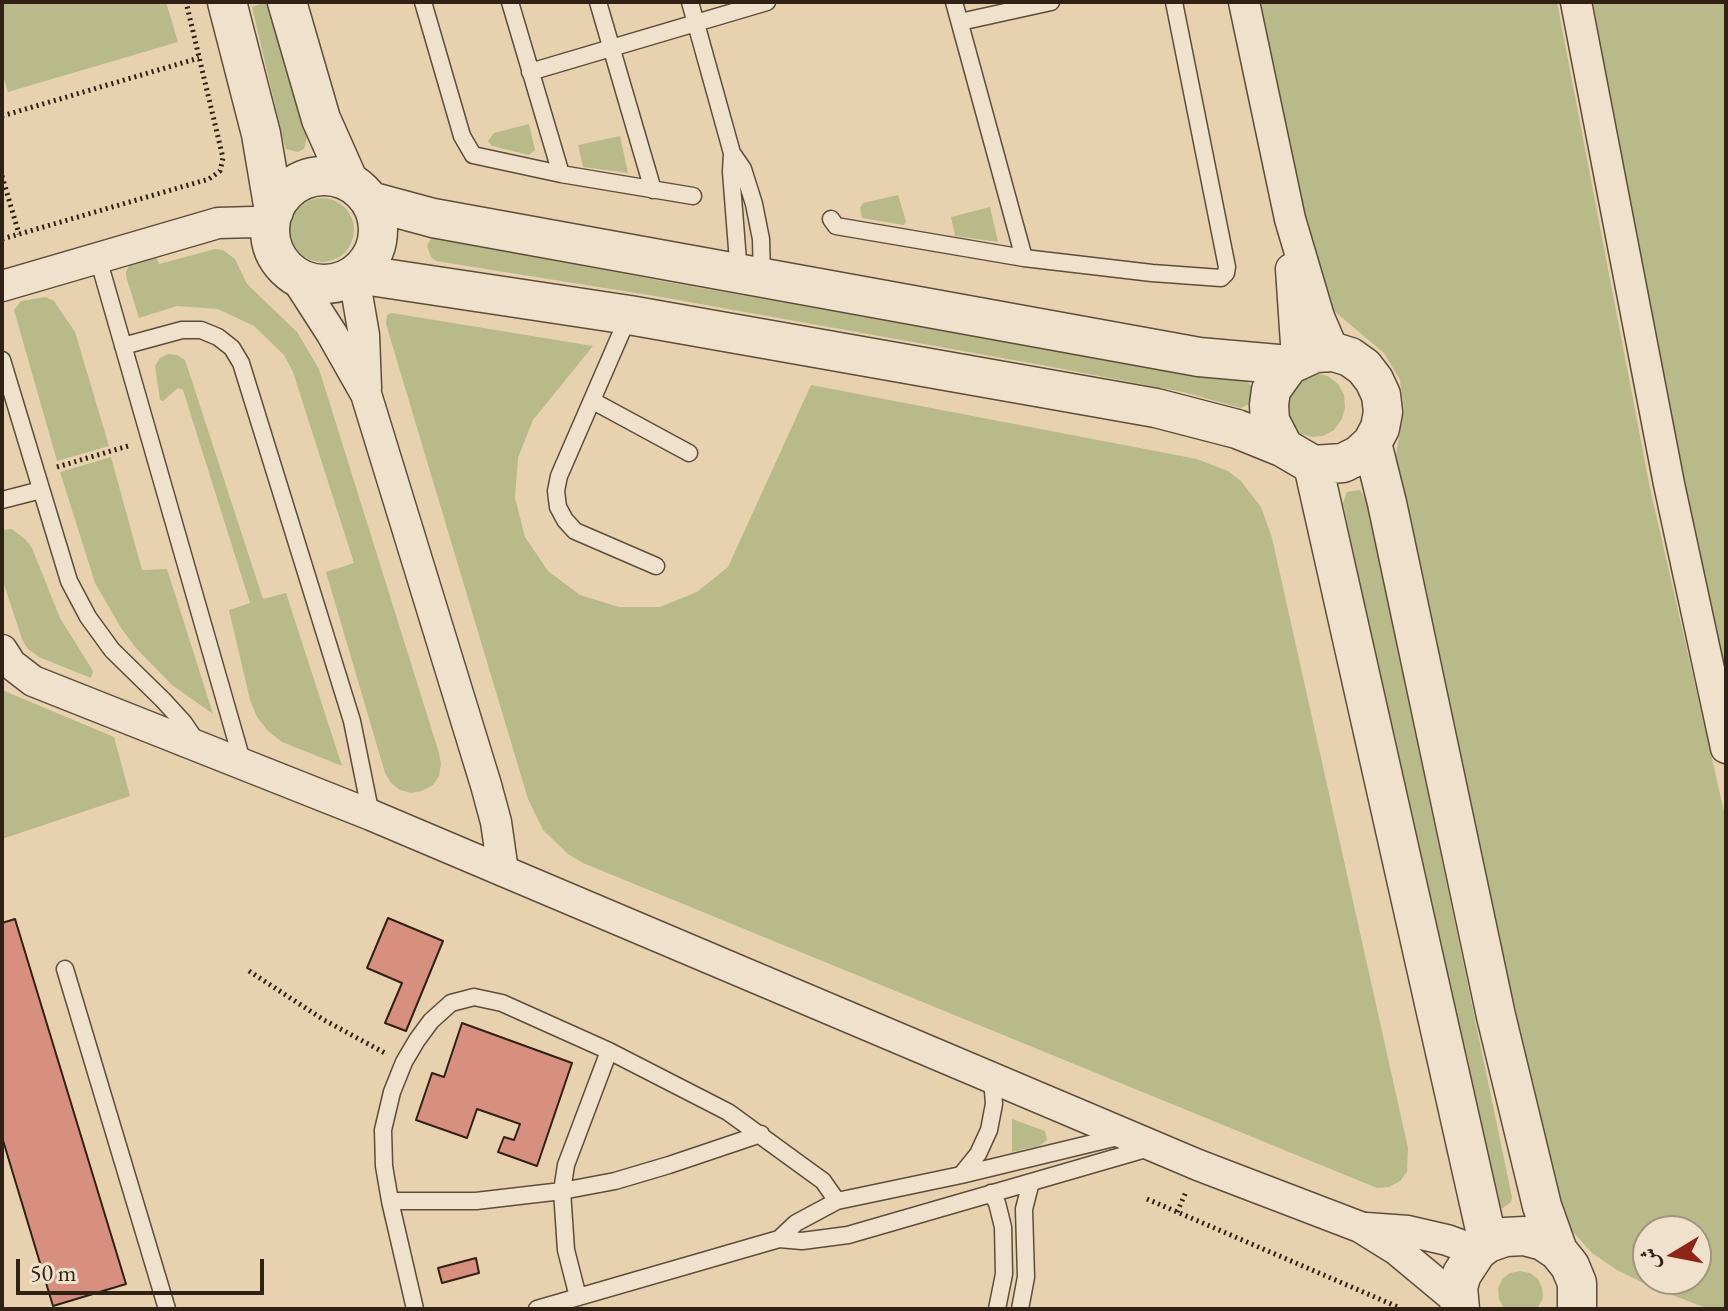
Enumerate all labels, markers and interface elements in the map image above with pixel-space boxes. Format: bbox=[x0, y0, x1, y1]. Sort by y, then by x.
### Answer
north arrow bbox=[1632, 1215, 1712, 1295]
scale bar bbox=[20, 1243, 268, 1293]
text: ش bbox=[1634, 1246, 1666, 1272]
text: 50 m bbox=[30, 1257, 77, 1288]

